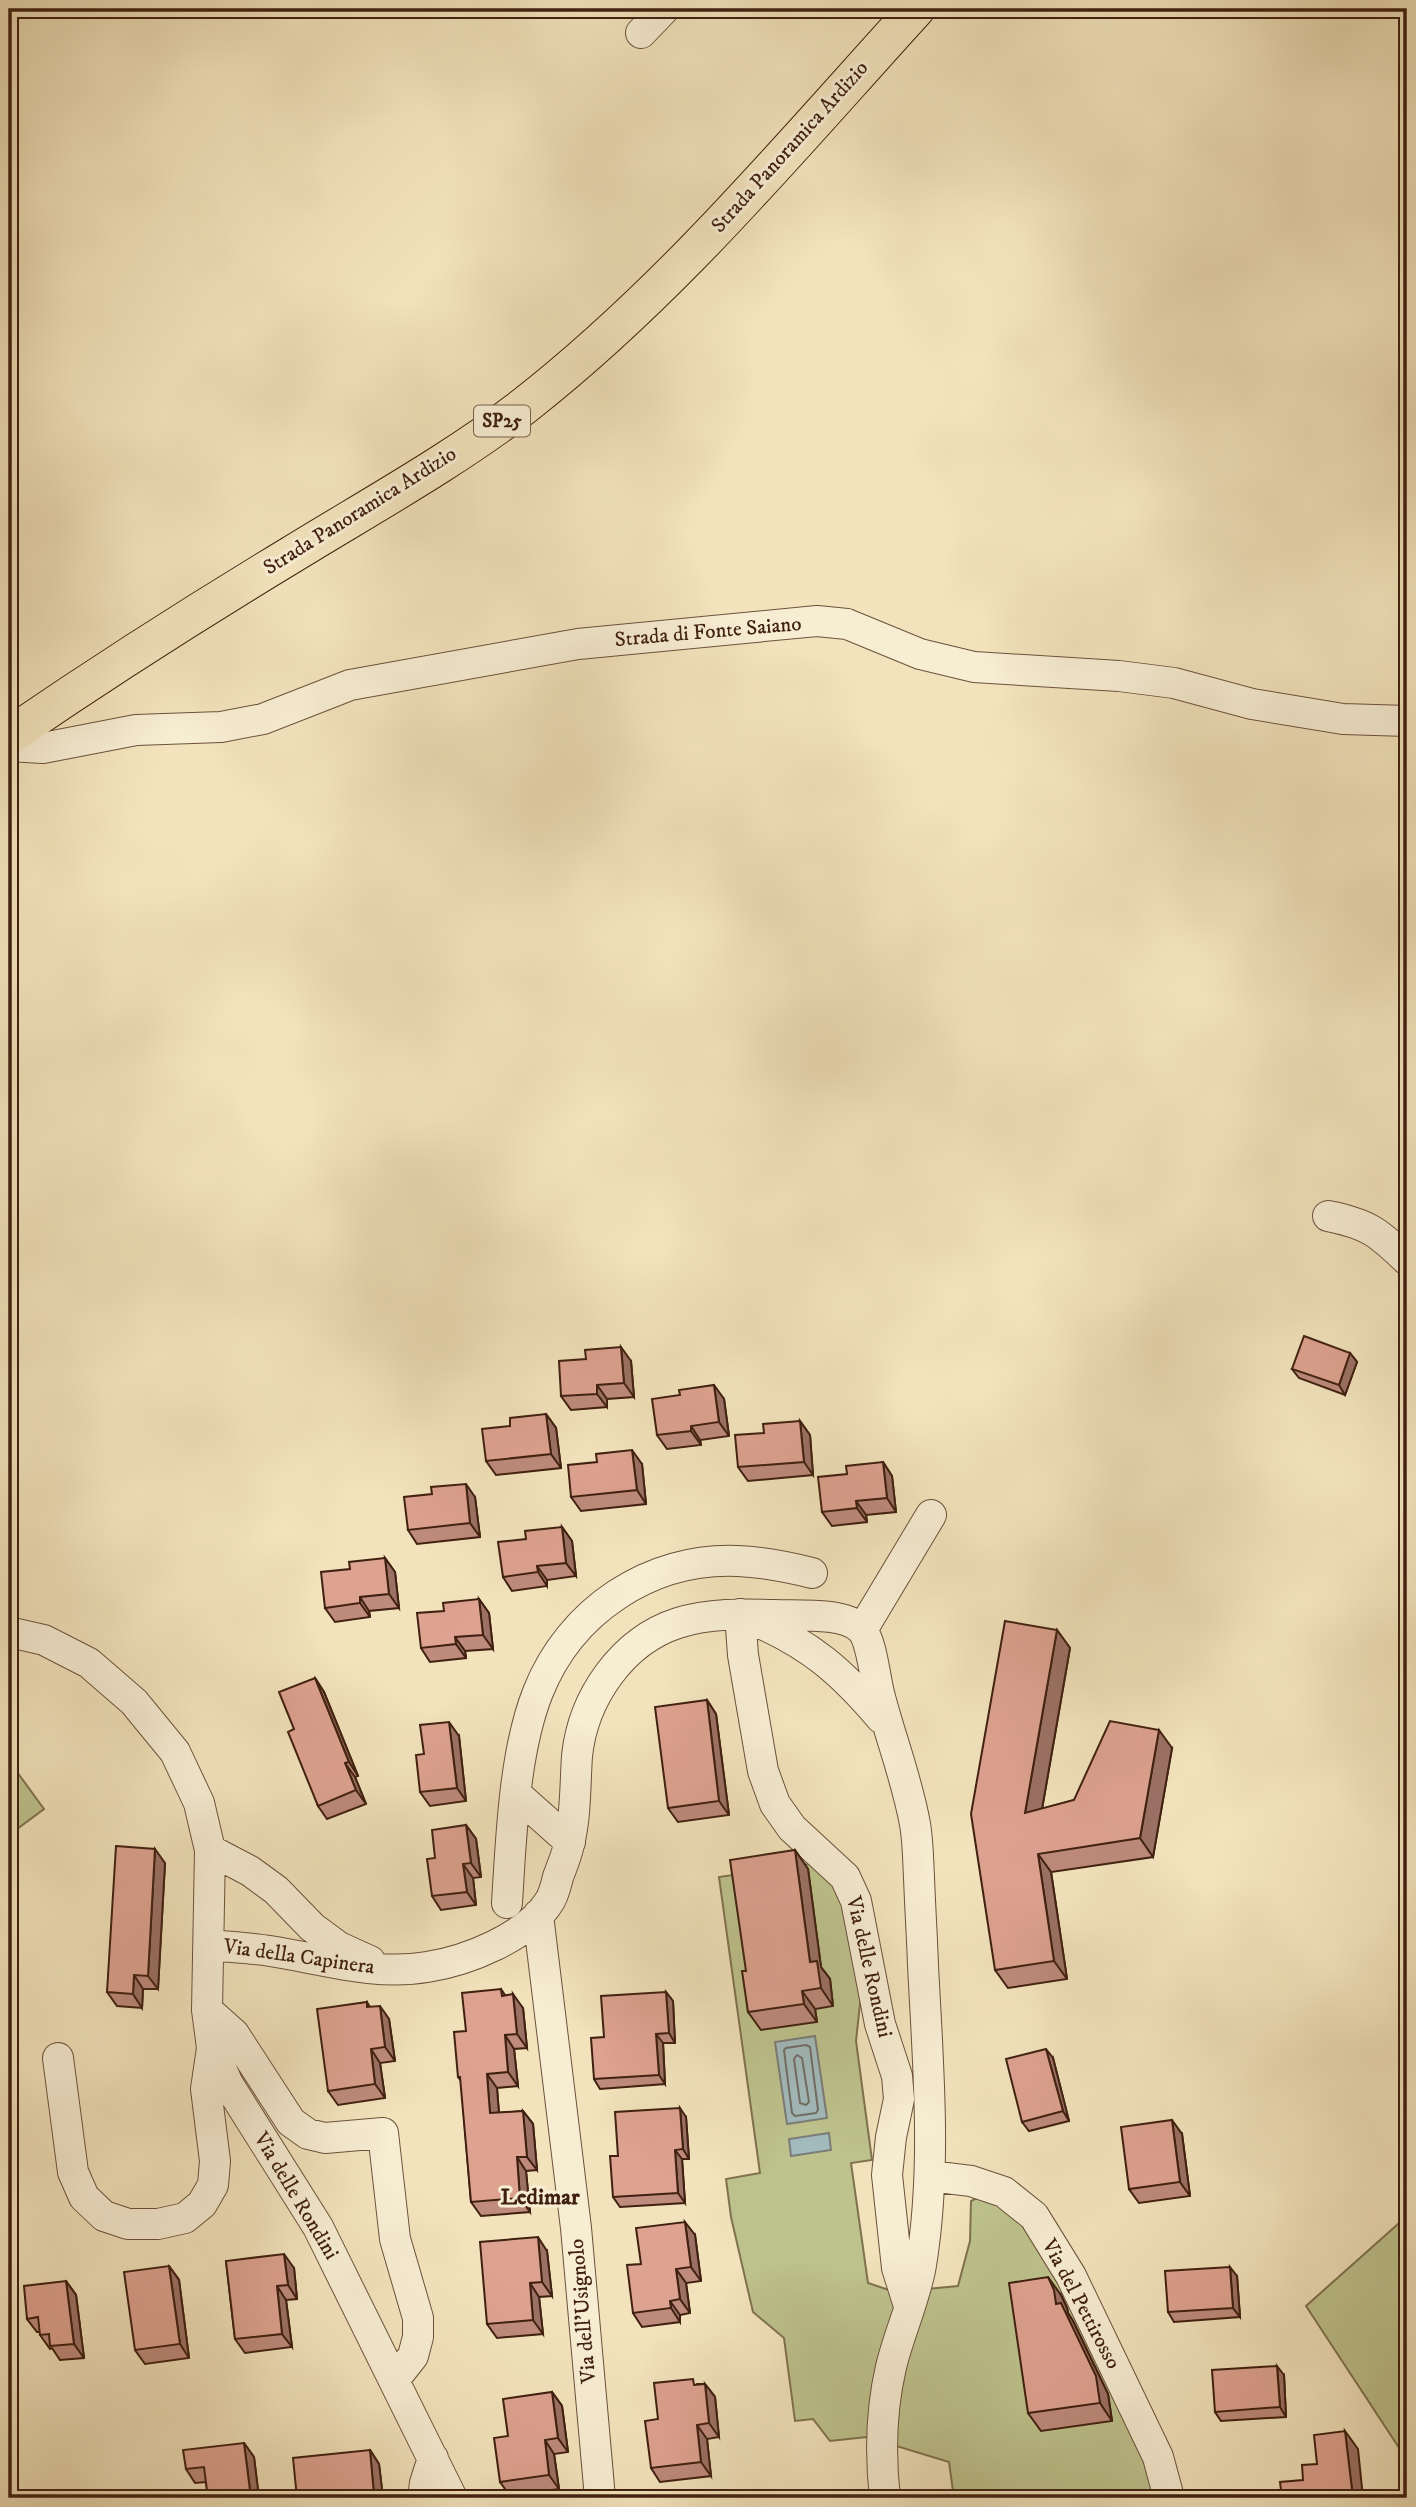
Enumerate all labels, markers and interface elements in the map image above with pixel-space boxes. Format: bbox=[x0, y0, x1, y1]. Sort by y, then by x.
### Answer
street label: Strada Panoramica Ardizio bbox=[706, 56, 874, 238]
road number: SP25 bbox=[474, 406, 530, 436]
street label: Strada Panoramica Ardizio bbox=[259, 441, 461, 581]
street label: Strada di Fonte Saiano bbox=[614, 611, 802, 653]
street label: Via delle Rondini bbox=[840, 1893, 898, 2040]
street label: Via della Capinera bbox=[221, 1933, 376, 1980]
street label: Via delle Rondini bbox=[247, 2127, 344, 2264]
district label: Ledimar bbox=[500, 2183, 580, 2212]
street label: Via del Pettirosso bbox=[1035, 2234, 1126, 2374]
street label: Via dell'Usignolo bbox=[564, 2238, 602, 2385]

